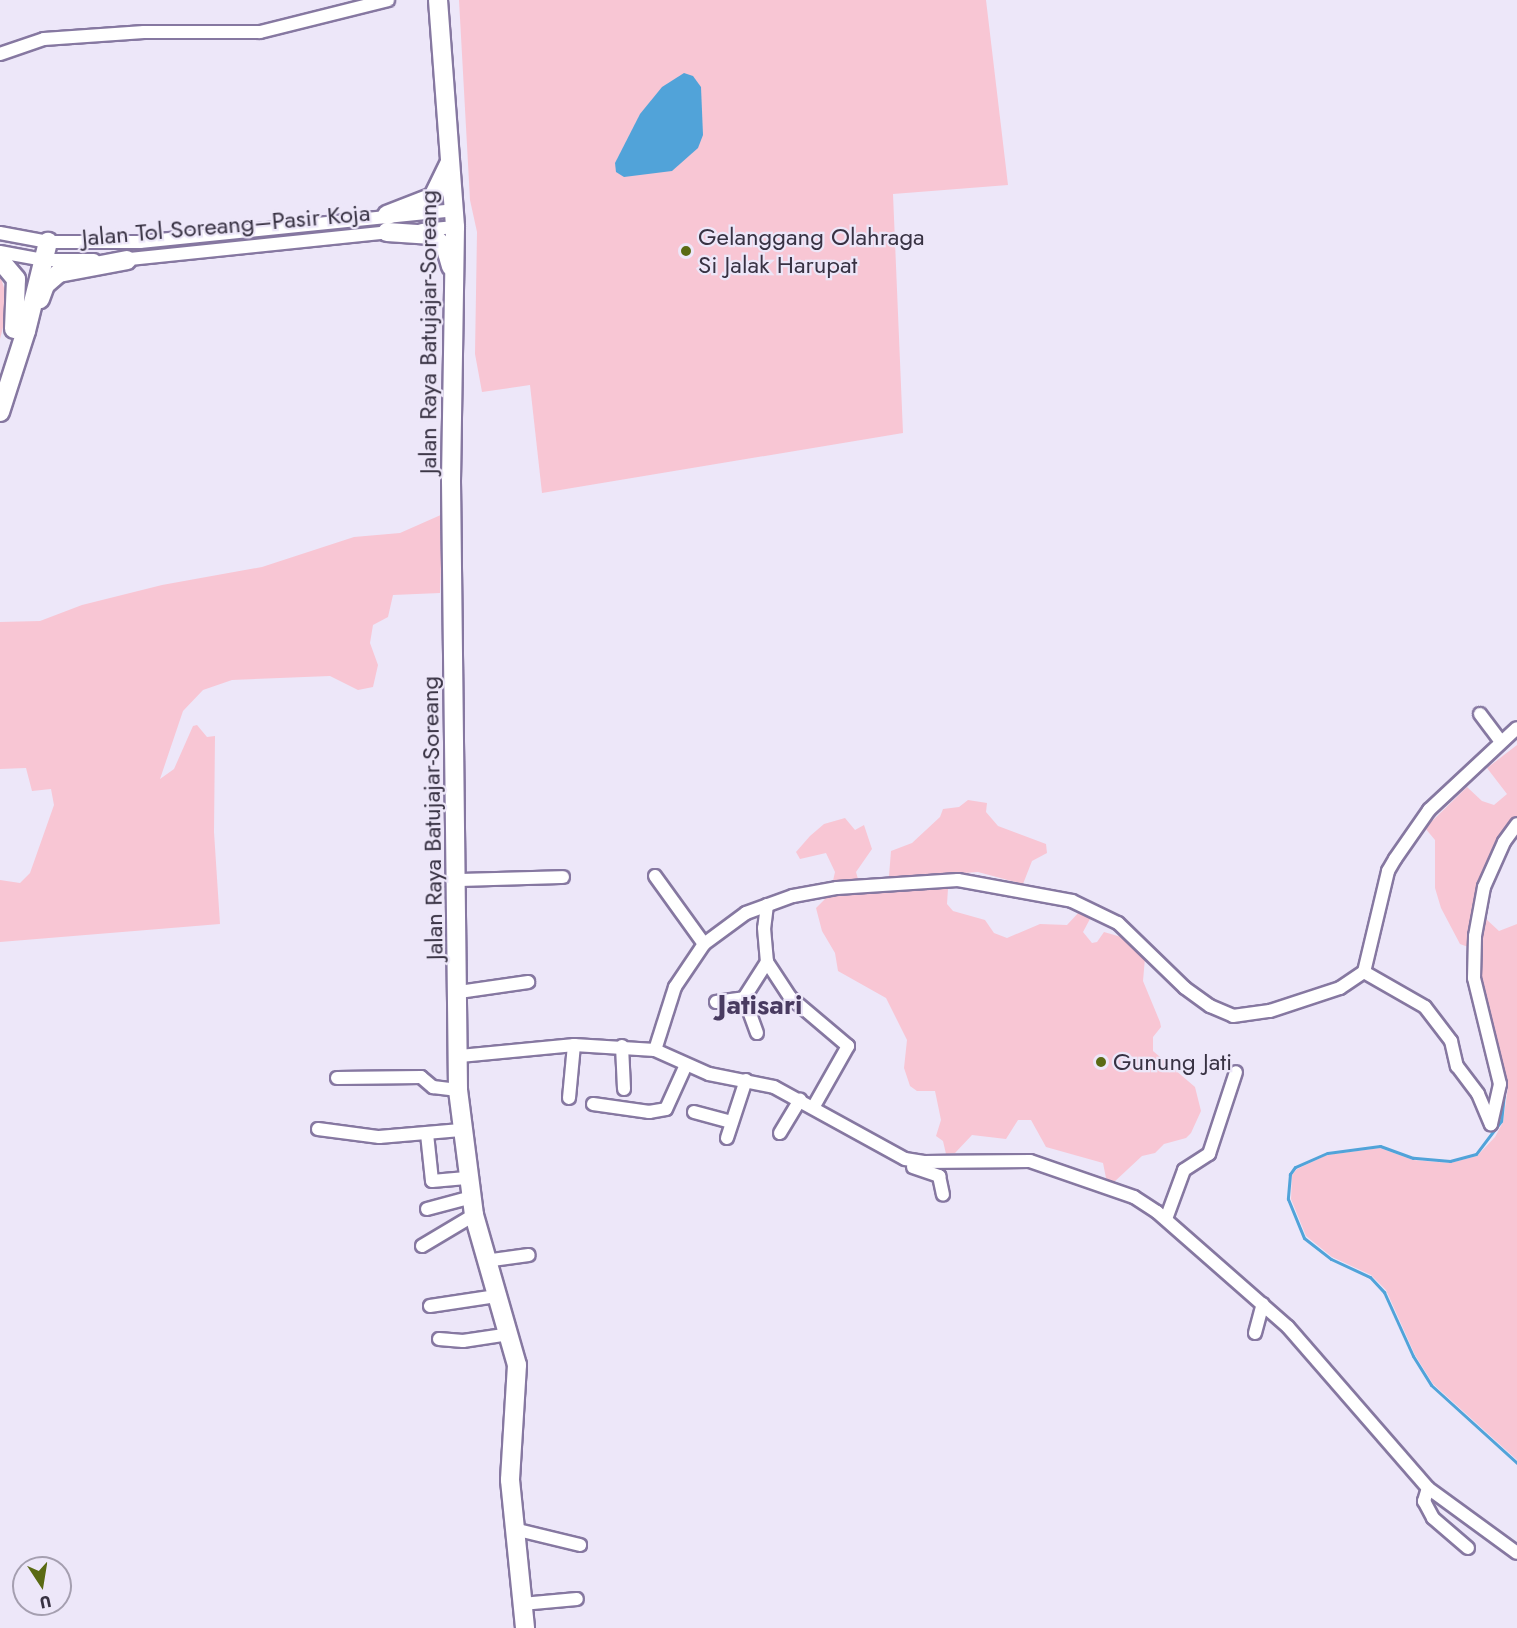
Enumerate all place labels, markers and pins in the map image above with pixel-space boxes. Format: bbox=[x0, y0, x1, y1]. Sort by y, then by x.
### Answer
place label: Gelanggang Olahraga Si Jalak Harupat bbox=[698, 223, 925, 279]
marker: Gelanggang Olahraga Si Jalak Harupat bbox=[679, 244, 693, 258]
place label: Gunung Jati bbox=[1113, 1048, 1232, 1076]
marker: Gunung Jati bbox=[1094, 1055, 1108, 1069]

